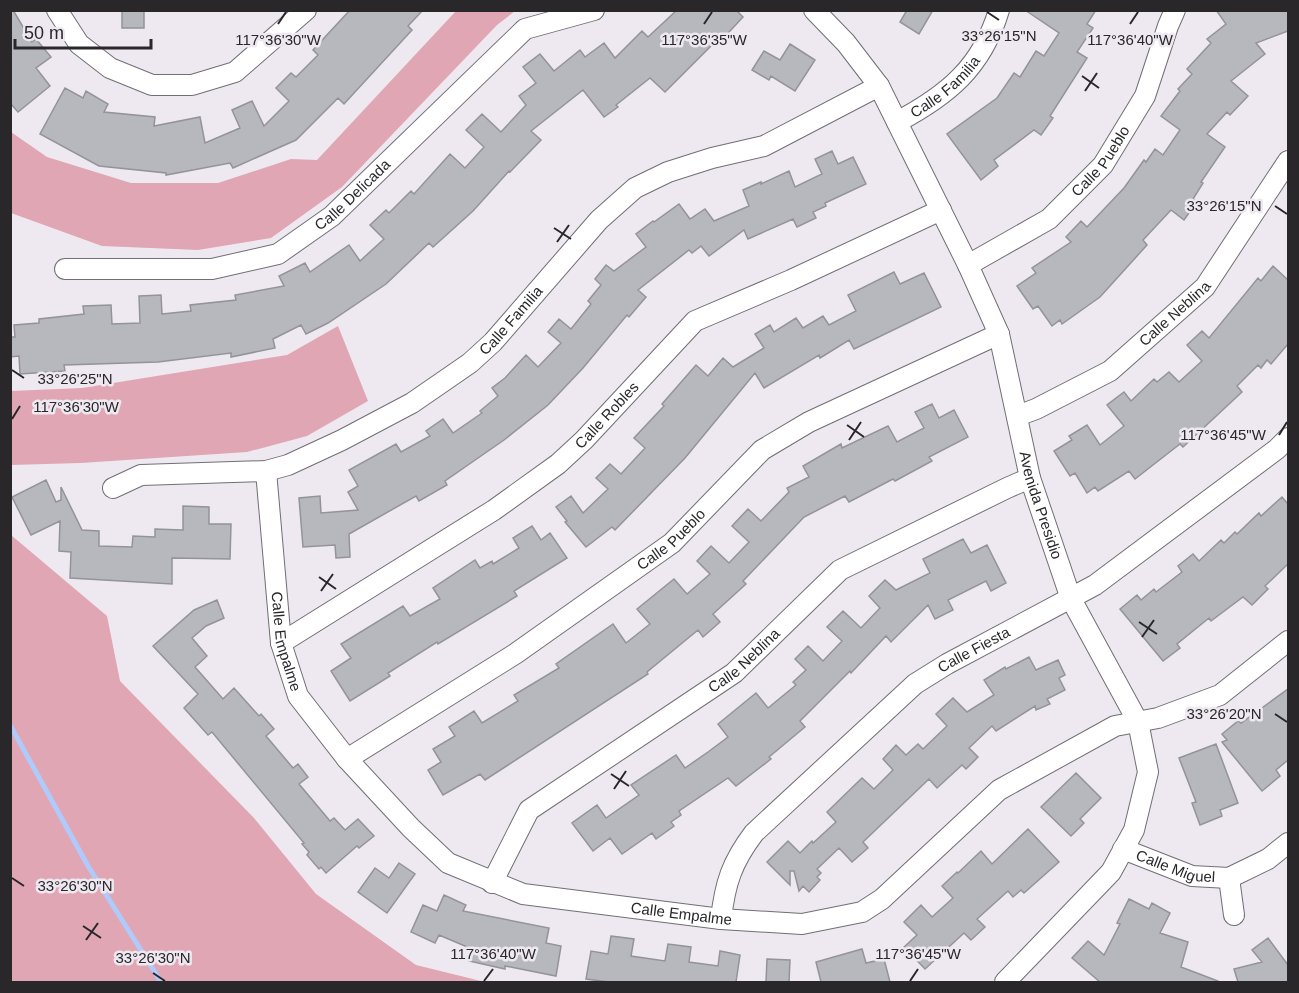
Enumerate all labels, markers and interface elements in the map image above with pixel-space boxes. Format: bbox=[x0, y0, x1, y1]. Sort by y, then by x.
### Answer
scale bar bbox=[15, 12, 152, 50]
text: 50 m bbox=[24, 23, 64, 43]
text: 33°26'15"N bbox=[961, 27, 1037, 44]
text: 117°36'30"W bbox=[235, 31, 322, 48]
text: 117°36'35"W bbox=[661, 31, 748, 48]
text: 117°36'40"W bbox=[1087, 31, 1174, 48]
street label: Calle Familia bbox=[907, 52, 984, 121]
street label: Calle Pueblo bbox=[1068, 123, 1133, 200]
street label: Calle Delicada bbox=[311, 155, 394, 234]
text: 33°26'15"N bbox=[1186, 197, 1262, 214]
street label: Calle Neblina bbox=[1135, 278, 1214, 349]
street label: Calle Familia bbox=[476, 282, 546, 358]
text: 33°26'25"N bbox=[37, 370, 113, 387]
street label: Calle Robles bbox=[571, 378, 642, 452]
text: 117°36'30"W bbox=[33, 398, 120, 415]
text: 117°36'45"W bbox=[1180, 426, 1267, 443]
street label: Avenida Presidio bbox=[1016, 450, 1066, 561]
street label: Calle Pueblo bbox=[633, 505, 708, 573]
street label: Calle Empalme bbox=[269, 591, 305, 693]
street label: Calle Fiesta bbox=[934, 623, 1013, 676]
street label: Calle Neblina bbox=[705, 624, 783, 696]
text: 33°26'20"N bbox=[1186, 705, 1262, 722]
street label: Calle Miguel bbox=[1134, 846, 1216, 885]
text: 33°26'30"N bbox=[37, 877, 113, 894]
street label: Calle Empalme bbox=[630, 899, 733, 928]
text: 117°36'40"W bbox=[450, 945, 537, 962]
text: 117°36'45"W bbox=[875, 945, 962, 962]
text: 33°26'30"N bbox=[115, 949, 191, 966]

